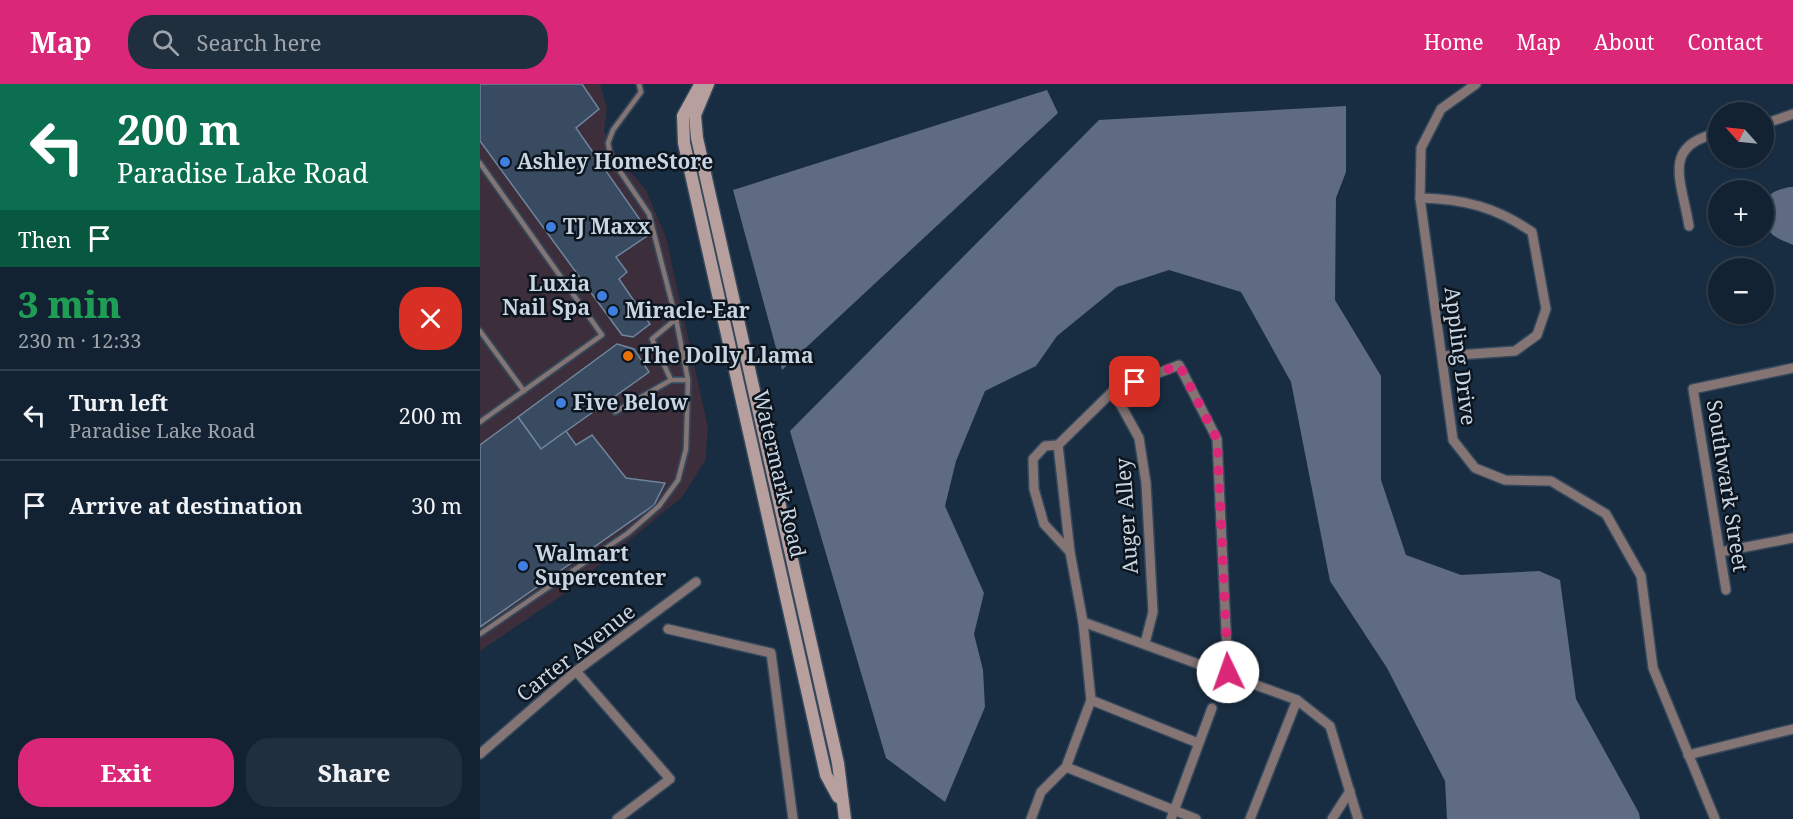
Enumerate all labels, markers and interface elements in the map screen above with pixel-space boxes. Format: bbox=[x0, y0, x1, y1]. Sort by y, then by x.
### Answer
search box bbox=[128, 15, 548, 69]
text: Map bbox=[30, 23, 92, 61]
icon: search bbox=[149, 26, 182, 59]
text: Search here bbox=[197, 27, 321, 57]
text: Home bbox=[1424, 28, 1484, 56]
text: Map bbox=[1517, 28, 1561, 56]
text: About bbox=[1594, 28, 1655, 56]
text: Contact bbox=[1688, 28, 1763, 56]
text: 200 m bbox=[117, 100, 241, 157]
north arrow bbox=[1708, 102, 1774, 168]
map controls bbox=[1708, 102, 1774, 324]
icon: left bbox=[18, 108, 96, 186]
place label: Ashley HomeStore bbox=[517, 147, 713, 175]
text: Paradise Lake Road bbox=[117, 154, 369, 191]
marker: Ashley HomeStore bbox=[498, 155, 512, 169]
button: + bbox=[1708, 180, 1774, 246]
place label: TJ Maxx bbox=[563, 212, 651, 240]
marker: TJ Maxx bbox=[544, 220, 558, 234]
icon: arrive bbox=[83, 222, 116, 255]
text: Then bbox=[18, 224, 71, 254]
button: − bbox=[1708, 258, 1774, 324]
place label: Luxia Nail Spa bbox=[502, 269, 590, 321]
text: 3 min bbox=[18, 280, 121, 329]
street label: Appling Drive bbox=[1439, 285, 1483, 427]
button: close bbox=[399, 287, 462, 350]
marker: Luxia Nail Spa bbox=[595, 289, 609, 303]
place label: Miracle-Ear bbox=[625, 296, 750, 324]
marker: Miracle-Ear bbox=[606, 304, 620, 318]
text: 230 m · 12:33 bbox=[18, 327, 141, 354]
place label: The Dolly Llama bbox=[640, 341, 814, 369]
marker: The Dolly Llama bbox=[621, 349, 635, 363]
pin bbox=[1109, 356, 1160, 407]
icon: arrive bbox=[1118, 365, 1151, 398]
text: Turn left bbox=[69, 387, 168, 417]
street label: Watermark Road bbox=[747, 387, 813, 560]
place label: Five Below bbox=[573, 388, 688, 416]
marker: Five Below bbox=[554, 396, 568, 410]
street label: Southwark Street bbox=[1701, 398, 1755, 574]
icon: left bbox=[18, 399, 51, 432]
text: 200 m bbox=[399, 400, 462, 430]
text: Paradise Lake Road bbox=[69, 417, 255, 444]
street label: Auger Alley bbox=[1108, 457, 1144, 575]
icon: arrive bbox=[18, 489, 51, 522]
text: Arrive at destination bbox=[69, 490, 303, 520]
text: 30 m bbox=[411, 490, 462, 520]
place label: Walmart Supercenter bbox=[535, 539, 666, 591]
marker: Walmart Supercenter bbox=[516, 559, 530, 573]
street label: Carter Avenue bbox=[510, 597, 641, 707]
position arrow bbox=[1196, 640, 1260, 704]
button: Exit bbox=[18, 738, 234, 807]
button: Share bbox=[246, 738, 462, 807]

